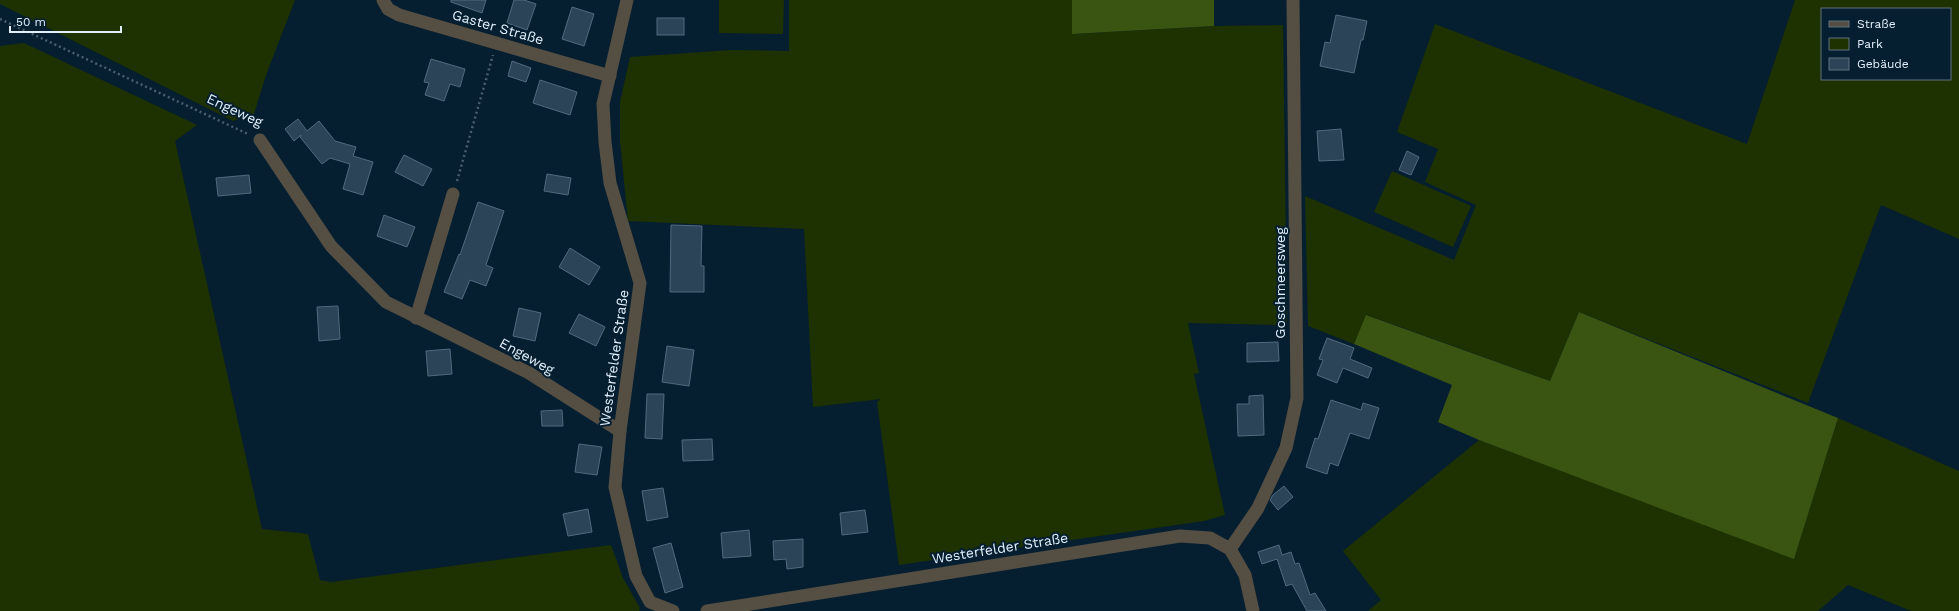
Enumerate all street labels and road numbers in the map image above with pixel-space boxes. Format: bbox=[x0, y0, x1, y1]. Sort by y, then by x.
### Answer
street label: Gaster Straße bbox=[450, 6, 546, 48]
street label: Engeweg bbox=[204, 90, 266, 130]
street label: Goschmeersweg bbox=[1272, 227, 1288, 339]
street label: Westerfelder Straße bbox=[596, 289, 632, 427]
street label: Engeweg bbox=[497, 334, 558, 378]
street label: Westerfelder Straße bbox=[931, 529, 1069, 567]

